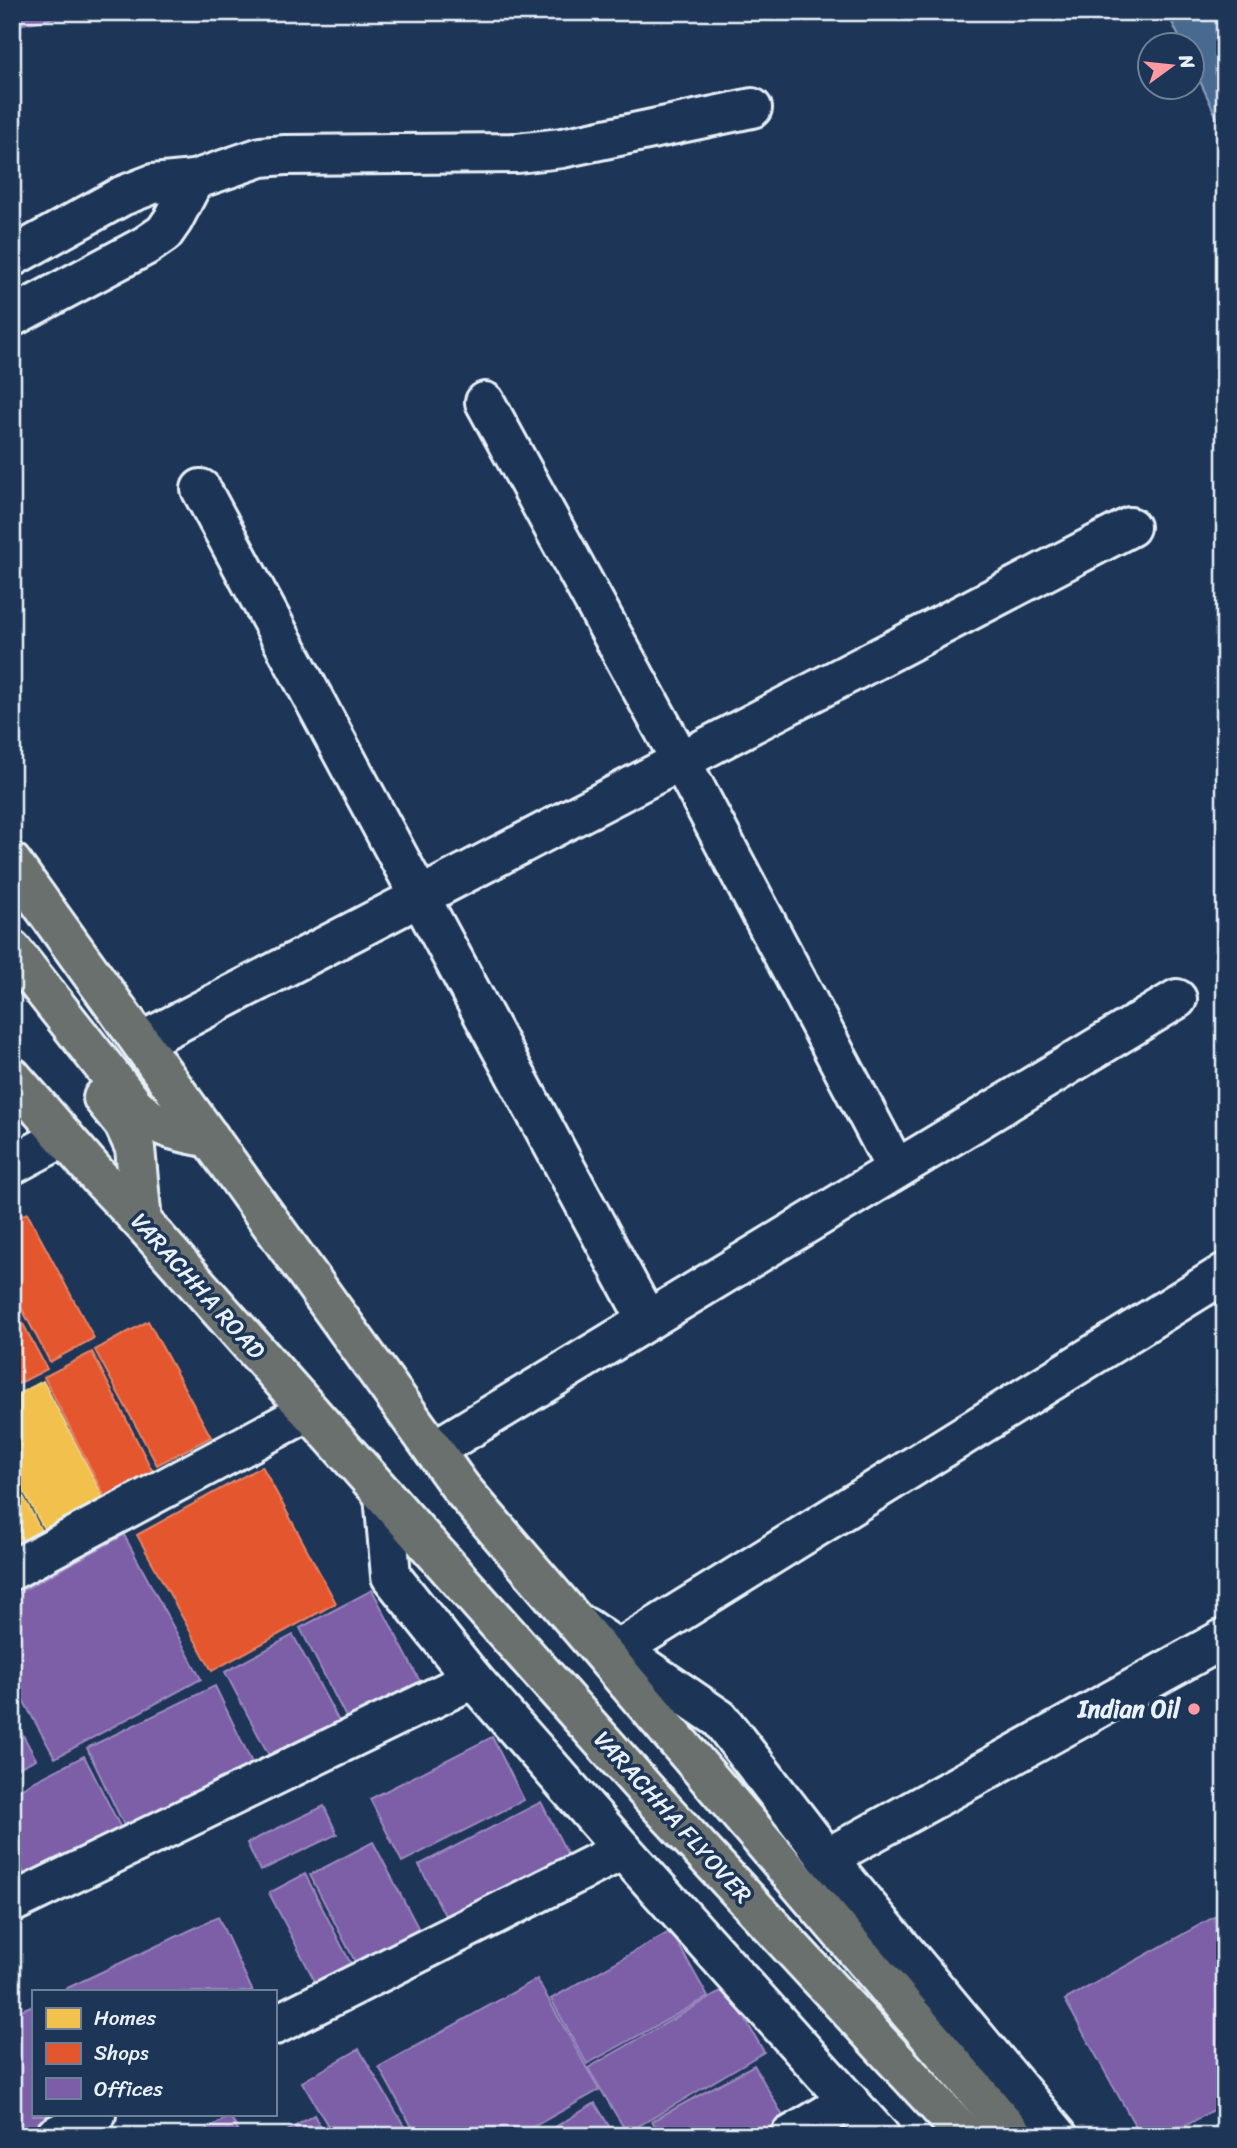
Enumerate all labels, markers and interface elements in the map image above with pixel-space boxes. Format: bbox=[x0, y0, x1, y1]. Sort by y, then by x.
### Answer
north arrow bbox=[1136, 32, 1206, 102]
text: N bbox=[1169, 50, 1205, 73]
street label: VARACHHA ROAD bbox=[120, 1203, 276, 1370]
place label: Indian Oil bbox=[1076, 1688, 1181, 1730]
marker: Indian Oil bbox=[1186, 1701, 1202, 1717]
street label: VARACHHA FLYOVER bbox=[583, 1720, 763, 1914]
legend bbox=[32, 1990, 276, 2116]
text: Homes bbox=[94, 1999, 156, 2037]
text: Shops bbox=[94, 2034, 149, 2072]
text: Offices bbox=[94, 2070, 163, 2108]

